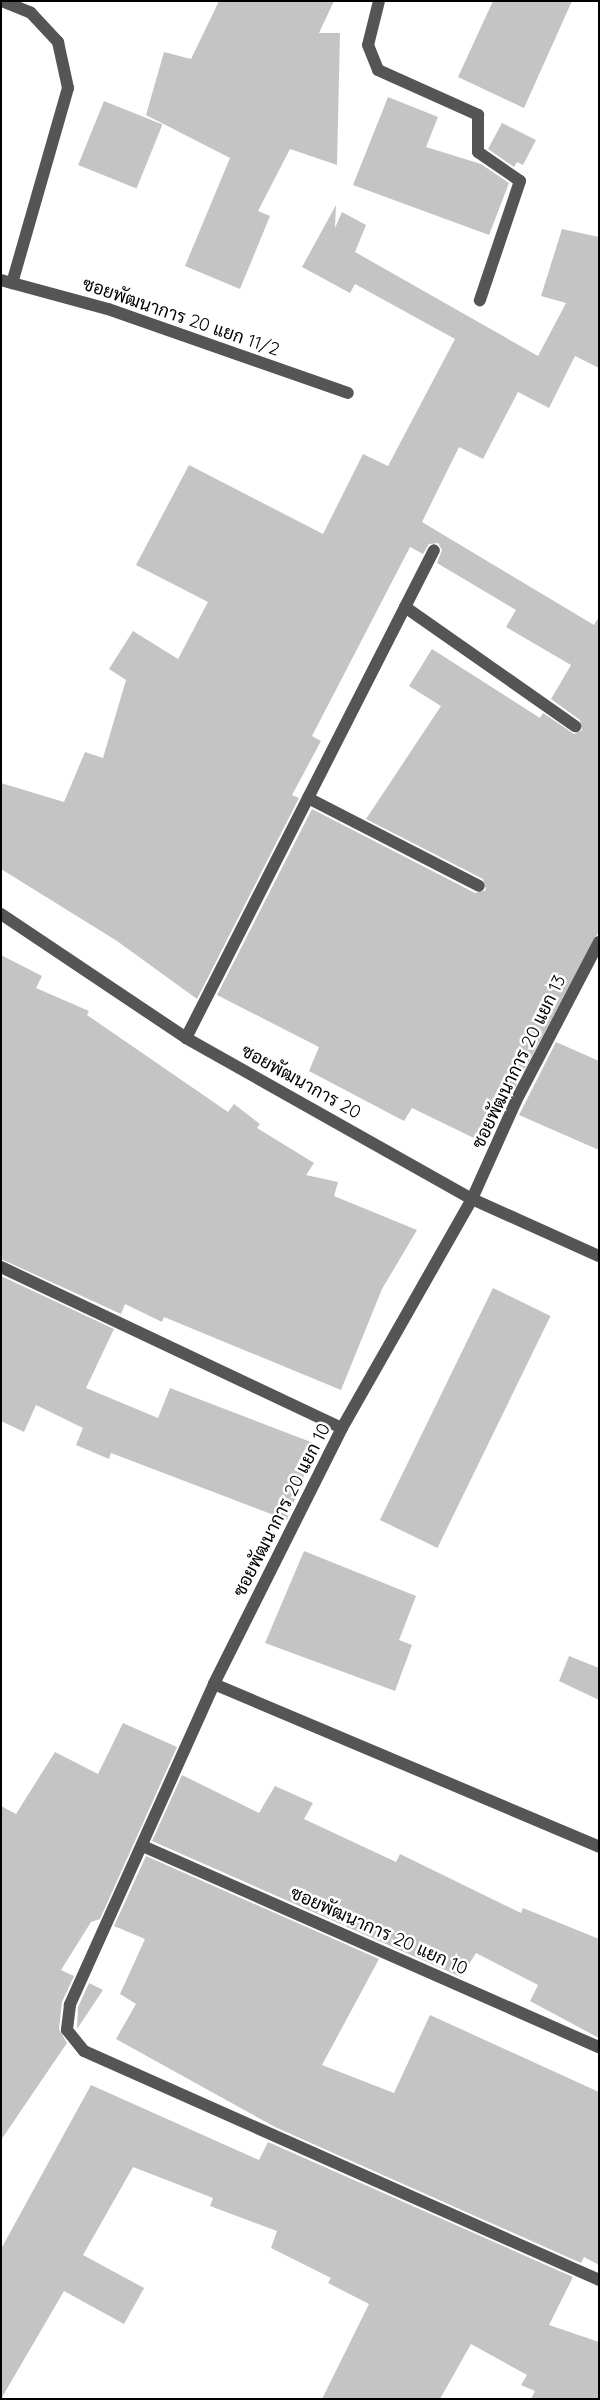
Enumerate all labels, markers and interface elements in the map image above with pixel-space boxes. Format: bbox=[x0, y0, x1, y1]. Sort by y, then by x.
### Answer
street label: ซอยพัฒนาการ 20 แยก 11/2 bbox=[80, 273, 282, 361]
street label: ซอยพัฒนาการ 20 แยก 13 bbox=[468, 972, 570, 1152]
street label: ซอยพัฒนาการ 20 bbox=[237, 1040, 365, 1124]
street label: ซอยพัฒนาการ 20 แยก 10 bbox=[229, 1420, 335, 1600]
street label: ซอยพัฒนาการ 20 แยก 10 bbox=[287, 1882, 471, 1980]

